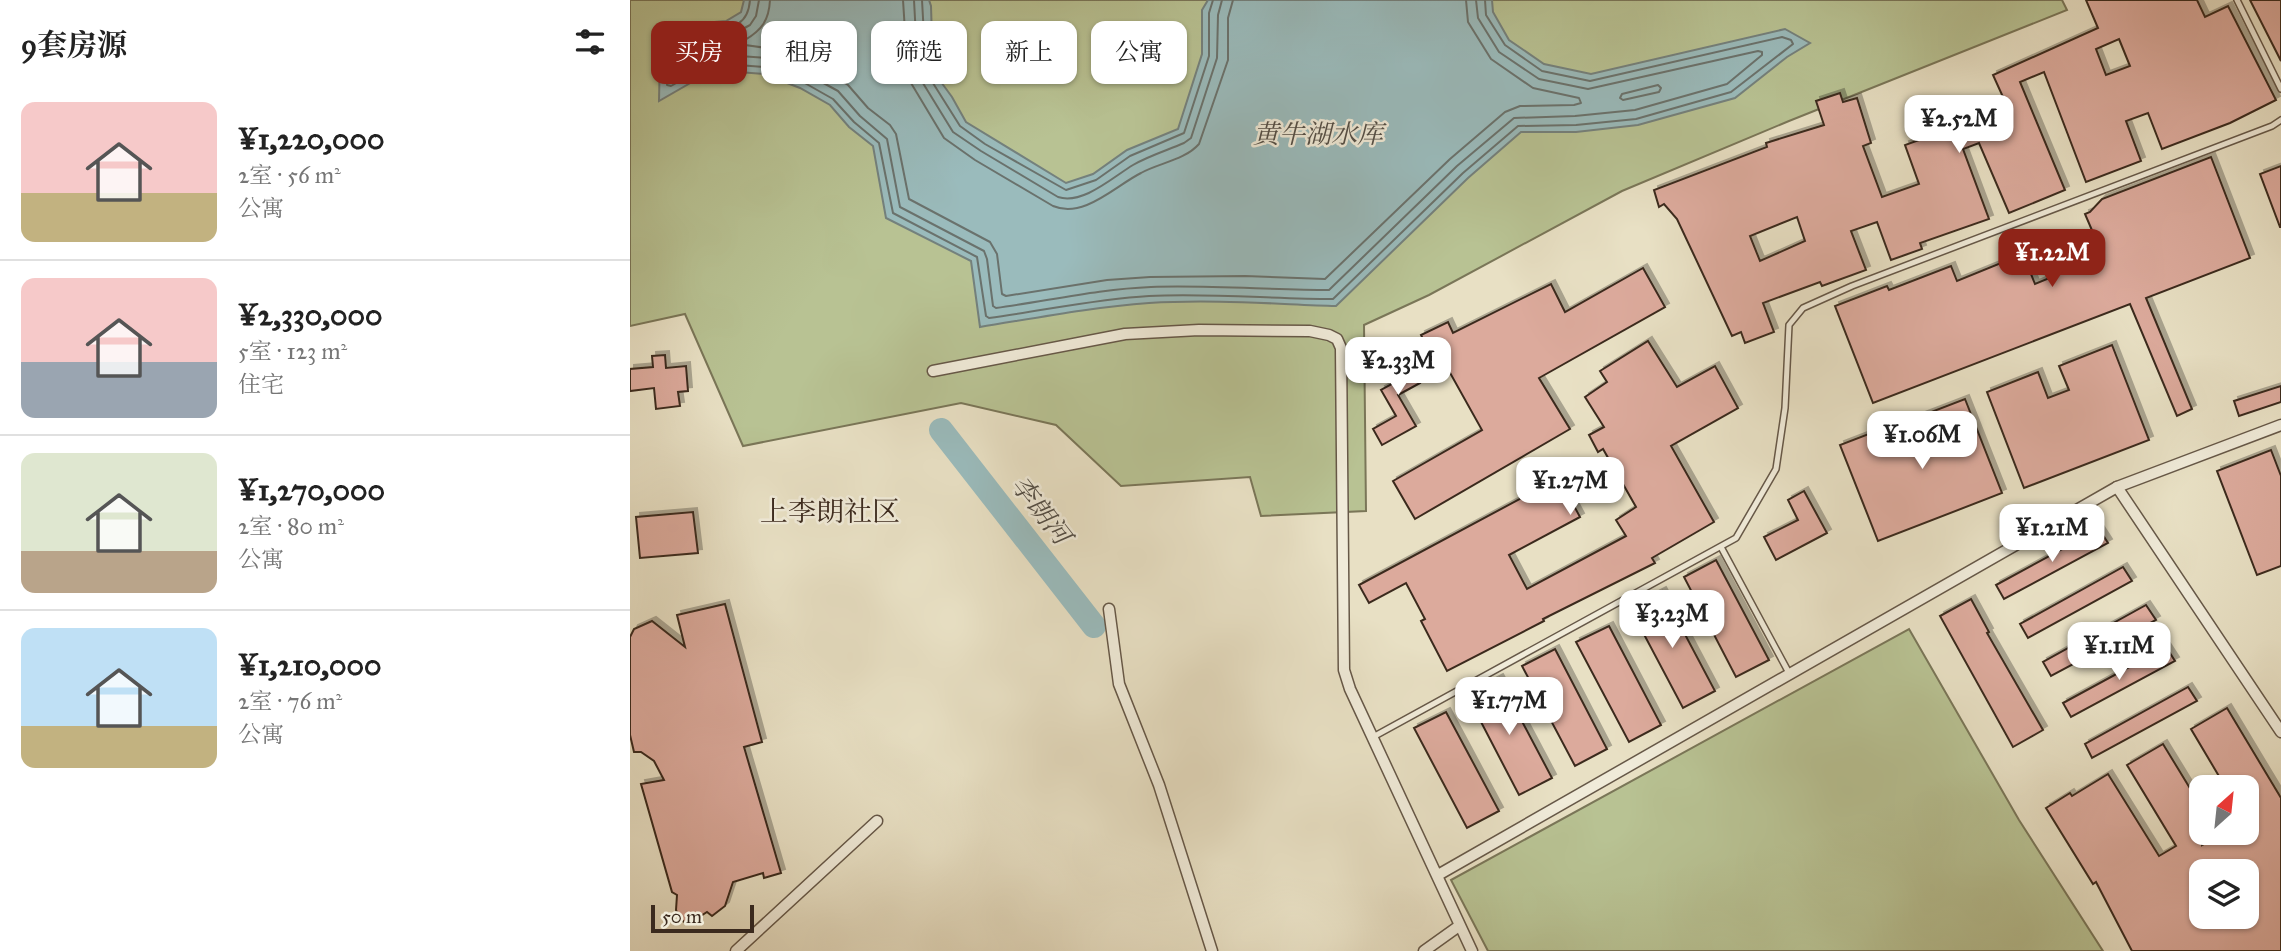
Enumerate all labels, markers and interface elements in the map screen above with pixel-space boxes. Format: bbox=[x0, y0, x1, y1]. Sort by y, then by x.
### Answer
chip: 买房 bbox=[651, 21, 747, 84]
chip: 租房 bbox=[761, 21, 857, 84]
chip: 筛选 bbox=[871, 21, 967, 84]
chip: 新上 bbox=[981, 21, 1077, 84]
chip: 公寓 bbox=[1091, 21, 1187, 84]
icon: filters bbox=[571, 23, 609, 61]
text: 9套房源 bbox=[21, 27, 127, 63]
pin: ¥2.52M bbox=[1902, 96, 2016, 155]
text: ¥2.52M bbox=[1920, 104, 1998, 132]
water label: 黄牛湖水库 bbox=[1253, 118, 1387, 150]
text: ¥1,220,000 bbox=[238, 121, 384, 157]
icon: home bbox=[77, 130, 161, 214]
text: 2室 · 56 m² bbox=[238, 161, 341, 189]
text: 公寓 bbox=[238, 194, 284, 222]
pin: ¥1.22M bbox=[1995, 230, 2109, 289]
text: ¥1.22M bbox=[2014, 238, 2090, 266]
text: ¥2,330,000 bbox=[238, 297, 382, 333]
icon: home bbox=[77, 306, 161, 390]
text: 5室 · 123 m² bbox=[238, 337, 347, 365]
pin: ¥2.33M bbox=[1341, 338, 1455, 397]
text: ¥2.33M bbox=[1361, 346, 1435, 374]
text: 住宅 bbox=[238, 370, 284, 398]
pin: ¥1.06M bbox=[1865, 412, 1979, 471]
text: ¥1.06M bbox=[1883, 420, 1961, 448]
pin: ¥1.27M bbox=[1513, 458, 1627, 517]
text: ¥1.27M bbox=[1532, 466, 1608, 494]
water label: 李朗河 bbox=[1004, 469, 1080, 554]
text: ¥1,270,000 bbox=[238, 472, 385, 508]
icon: home bbox=[77, 481, 161, 565]
district label: 上李朗社区 bbox=[760, 494, 900, 529]
pin: ¥1.21M bbox=[1995, 504, 2109, 564]
text: 2室 · 80 m² bbox=[238, 512, 344, 540]
text: ¥1.21M bbox=[2015, 513, 2089, 541]
text: 公寓 bbox=[238, 545, 284, 573]
pin: ¥3.23M bbox=[1615, 590, 1729, 650]
text: ¥3.23M bbox=[1635, 599, 1709, 627]
pin: ¥1.11M bbox=[2062, 622, 2176, 682]
text: ¥1.11M bbox=[2084, 631, 2154, 659]
text: ¥1,210,000 bbox=[238, 647, 381, 683]
icon: home bbox=[77, 656, 161, 740]
pin: ¥1.77M bbox=[1452, 678, 1566, 737]
text: ¥1.77M bbox=[1471, 686, 1547, 714]
text: 2室 · 76 m² bbox=[238, 687, 342, 715]
text: 公寓 bbox=[238, 720, 284, 748]
north arrow bbox=[2189, 775, 2259, 845]
map controls bbox=[2189, 775, 2259, 929]
button: layers bbox=[2189, 859, 2259, 929]
scale bar bbox=[651, 902, 754, 934]
text: 50 m bbox=[662, 905, 702, 928]

